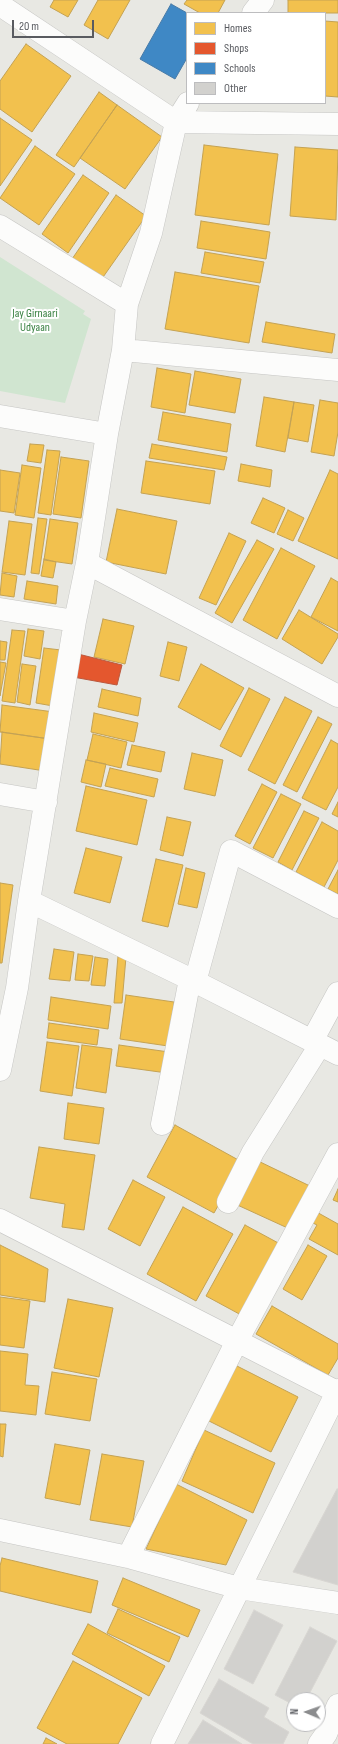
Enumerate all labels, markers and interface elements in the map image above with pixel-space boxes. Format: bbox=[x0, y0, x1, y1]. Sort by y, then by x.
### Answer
scale bar bbox=[14, 12, 96, 38]
legend bbox=[186, 12, 326, 104]
text: 20 m bbox=[19, 19, 39, 34]
text: Homes bbox=[224, 21, 252, 36]
text: Shops bbox=[224, 41, 249, 56]
text: Schools bbox=[224, 61, 256, 76]
text: Other bbox=[224, 81, 247, 96]
park label: Jay Girnaari Udyaan bbox=[12, 307, 58, 335]
north arrow bbox=[286, 1692, 326, 1732]
text: N bbox=[288, 1708, 301, 1715]

